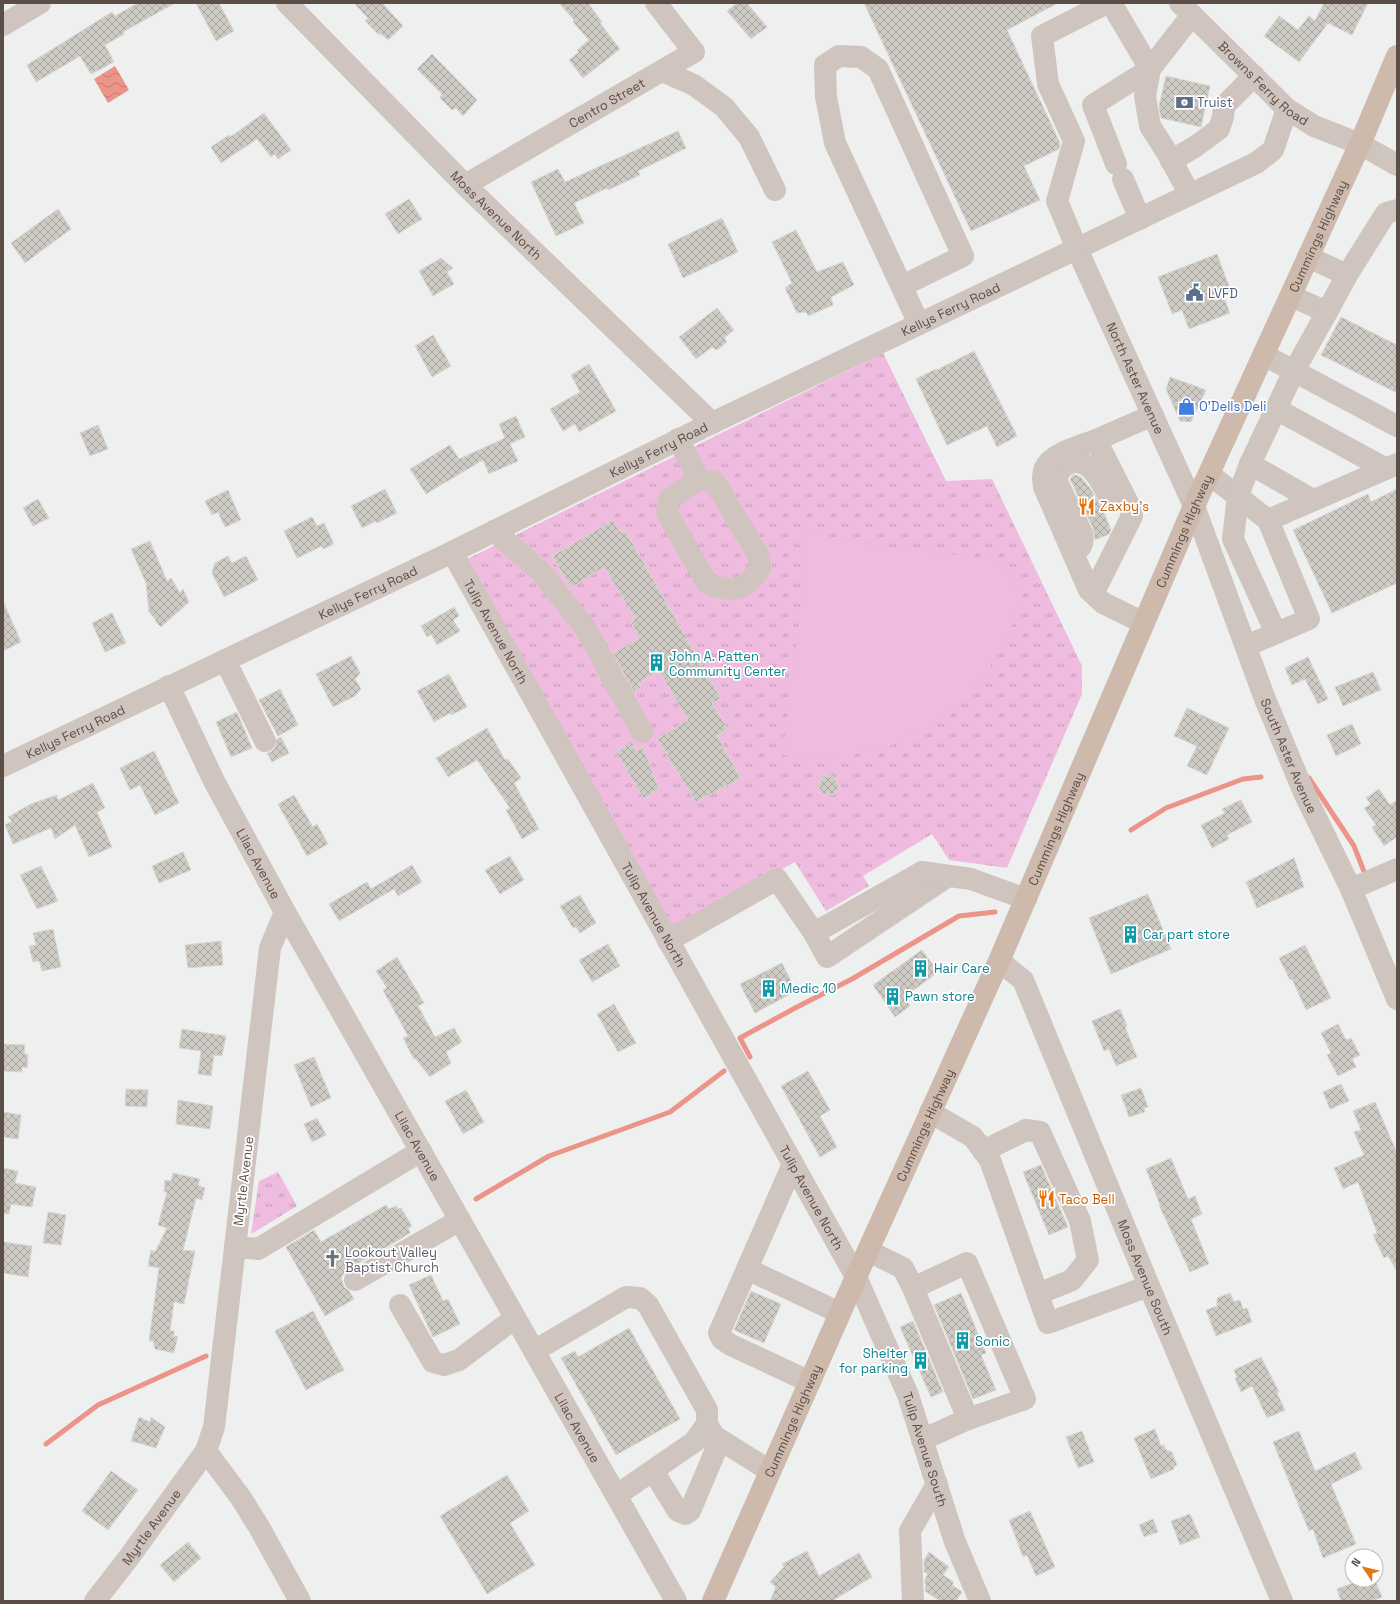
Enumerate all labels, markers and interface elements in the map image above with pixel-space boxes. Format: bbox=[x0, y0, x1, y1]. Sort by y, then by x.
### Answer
street label: Browns Ferry Road bbox=[1214, 38, 1312, 129]
street label: Centro Street bbox=[566, 74, 648, 132]
bank icon: Truist bbox=[1174, 92, 1194, 112]
place label: Truist bbox=[1197, 94, 1232, 111]
street label: Moss Avenue North bbox=[447, 167, 545, 264]
street label: Cummings Highway bbox=[1285, 177, 1351, 295]
street label: Kellys Ferry Road bbox=[899, 279, 1003, 340]
public building icon: LVFD bbox=[1185, 283, 1205, 303]
place label: LVFD bbox=[1208, 285, 1238, 302]
street label: North Aster Avenue bbox=[1102, 320, 1168, 437]
shop icon: O'Dells Deli bbox=[1176, 396, 1196, 416]
place label: O'Dells Deli bbox=[1199, 398, 1266, 415]
street label: Kellys Ferry Road bbox=[607, 418, 711, 481]
street label: Cummings Highway bbox=[1152, 472, 1216, 590]
restaurant icon: Zaxby's bbox=[1077, 496, 1097, 516]
place label: Zaxby's bbox=[1100, 498, 1149, 515]
street label: Kellys Ferry Road bbox=[316, 562, 420, 624]
street label: Tulip Avenue North bbox=[460, 576, 532, 687]
place label: John A. Patten Community Center bbox=[669, 648, 786, 680]
building icon: John A. Patten Community Center bbox=[646, 653, 666, 673]
street label: South Aster Avenue bbox=[1257, 696, 1321, 816]
street label: Kellys Ferry Road bbox=[23, 701, 128, 763]
street label: Cummings Highway bbox=[1024, 769, 1088, 888]
street label: Lilac Avenue bbox=[232, 826, 284, 902]
street label: Tulip Avenue North bbox=[618, 859, 690, 970]
building icon: Car part store bbox=[1120, 924, 1140, 944]
place label: Car part store bbox=[1143, 926, 1230, 943]
building icon: Hair Care bbox=[911, 958, 931, 978]
place label: Hair Care bbox=[934, 960, 990, 977]
building icon: Medic 10 bbox=[758, 978, 778, 998]
place label: Medic 10 bbox=[781, 980, 836, 997]
building icon: Pawn store bbox=[882, 986, 902, 1006]
place label: Pawn store bbox=[905, 988, 975, 1005]
street label: Cummings Highway bbox=[892, 1066, 958, 1184]
street label: Lilac Avenue bbox=[391, 1108, 444, 1184]
street label: Myrtle Avenue bbox=[230, 1135, 257, 1227]
street label: Tulip Avenue North bbox=[775, 1142, 847, 1253]
restaurant icon: Taco Bell bbox=[1036, 1189, 1056, 1209]
place label: Taco Bell bbox=[1059, 1191, 1115, 1208]
street label: Moss Avenue South bbox=[1114, 1217, 1177, 1338]
place label: Lookout Valley Baptist Church bbox=[345, 1244, 439, 1276]
church icon: Lookout Valley Baptist Church bbox=[322, 1249, 342, 1269]
building icon: Sonic bbox=[952, 1331, 972, 1351]
place label: Sonic bbox=[975, 1333, 1010, 1350]
place label: Shelter for parking bbox=[839, 1345, 908, 1377]
building icon: Shelter for parking bbox=[911, 1350, 931, 1370]
street label: Cummings Highway bbox=[761, 1362, 825, 1480]
street label: Lilac Avenue bbox=[551, 1390, 604, 1466]
street label: Tulip Avenue South bbox=[899, 1390, 951, 1509]
street label: Myrtle Avenue bbox=[118, 1486, 185, 1569]
north arrow bbox=[1344, 1548, 1384, 1588]
text: N bbox=[1348, 1555, 1364, 1569]

